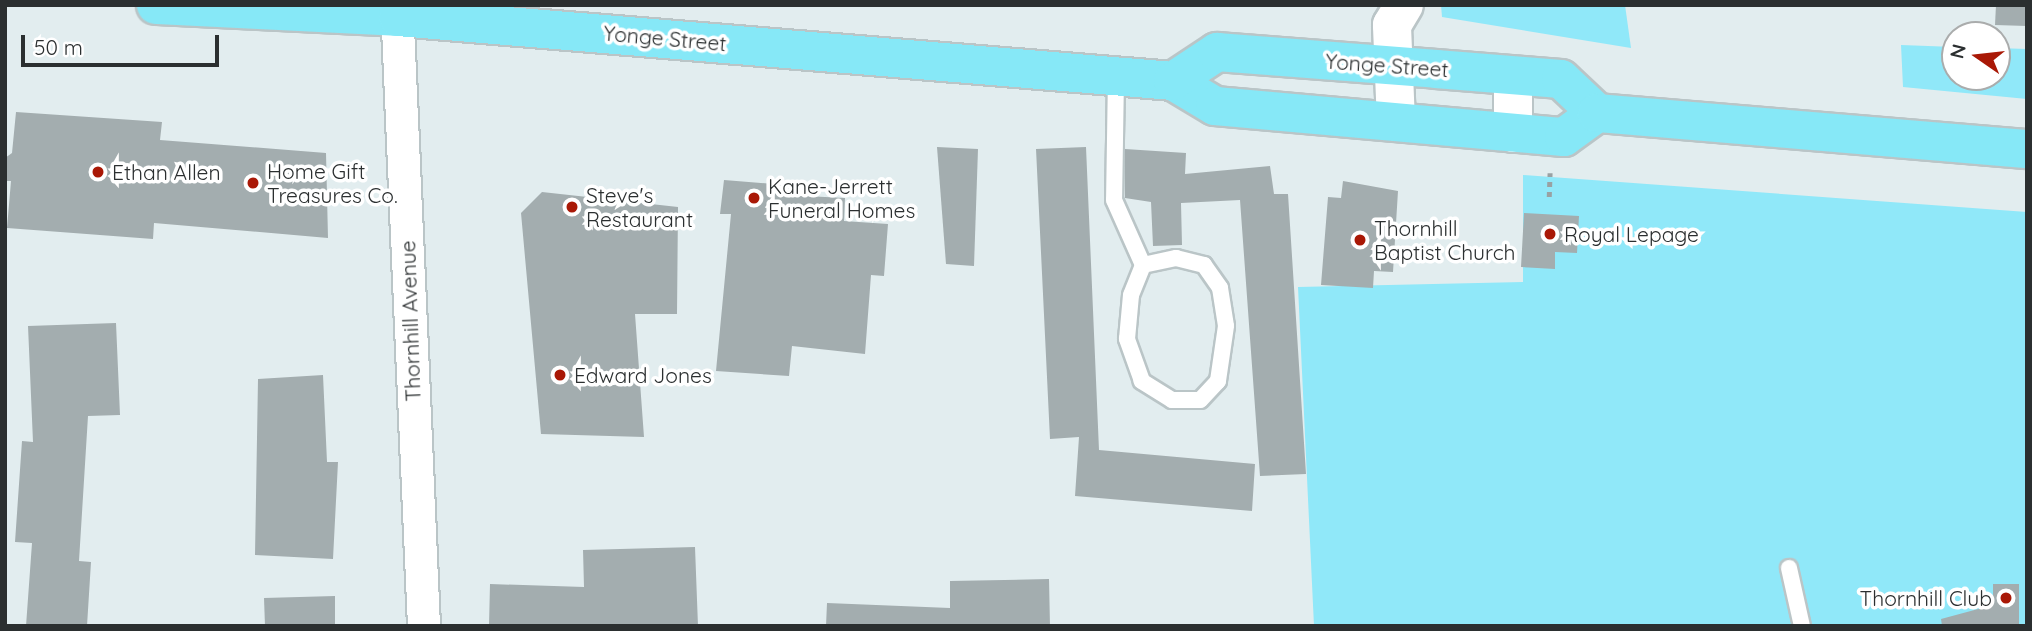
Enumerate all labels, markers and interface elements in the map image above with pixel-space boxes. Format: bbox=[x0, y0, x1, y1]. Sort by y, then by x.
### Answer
street label: Yonge Street bbox=[602, 20, 728, 56]
scale bar bbox=[24, 21, 222, 65]
north arrow bbox=[1941, 21, 2011, 91]
text: 50 m bbox=[34, 34, 83, 60]
text: N bbox=[1944, 42, 1971, 61]
street label: Yonge Street bbox=[1325, 48, 1449, 82]
place label: Home Gift Treasures Co. bbox=[267, 158, 398, 208]
place label: Ethan Allen bbox=[112, 159, 221, 185]
marker: Ethan Allen bbox=[90, 164, 106, 180]
place label: Kane-Jerrett Funeral Homes bbox=[768, 173, 915, 223]
marker: Home Gift Treasures Co. bbox=[245, 175, 261, 191]
place label: Steve's Restaurant bbox=[586, 182, 693, 232]
marker: Kane-Jerrett Funeral Homes bbox=[746, 190, 762, 206]
marker: Steve's Restaurant bbox=[564, 199, 580, 215]
place label: Thornhill Baptist Church bbox=[1374, 215, 1515, 265]
place label: Royal Lepage bbox=[1564, 221, 1699, 247]
marker: Royal Lepage bbox=[1542, 226, 1558, 242]
marker: Thornhill Baptist Church bbox=[1352, 232, 1368, 248]
street label: Thornhill Avenue bbox=[395, 240, 425, 402]
place label: Edward Jones bbox=[574, 362, 712, 388]
marker: Edward Jones bbox=[552, 367, 568, 383]
place label: Thornhill Club bbox=[1860, 585, 1992, 611]
marker: Thornhill Club bbox=[1998, 590, 2014, 606]

